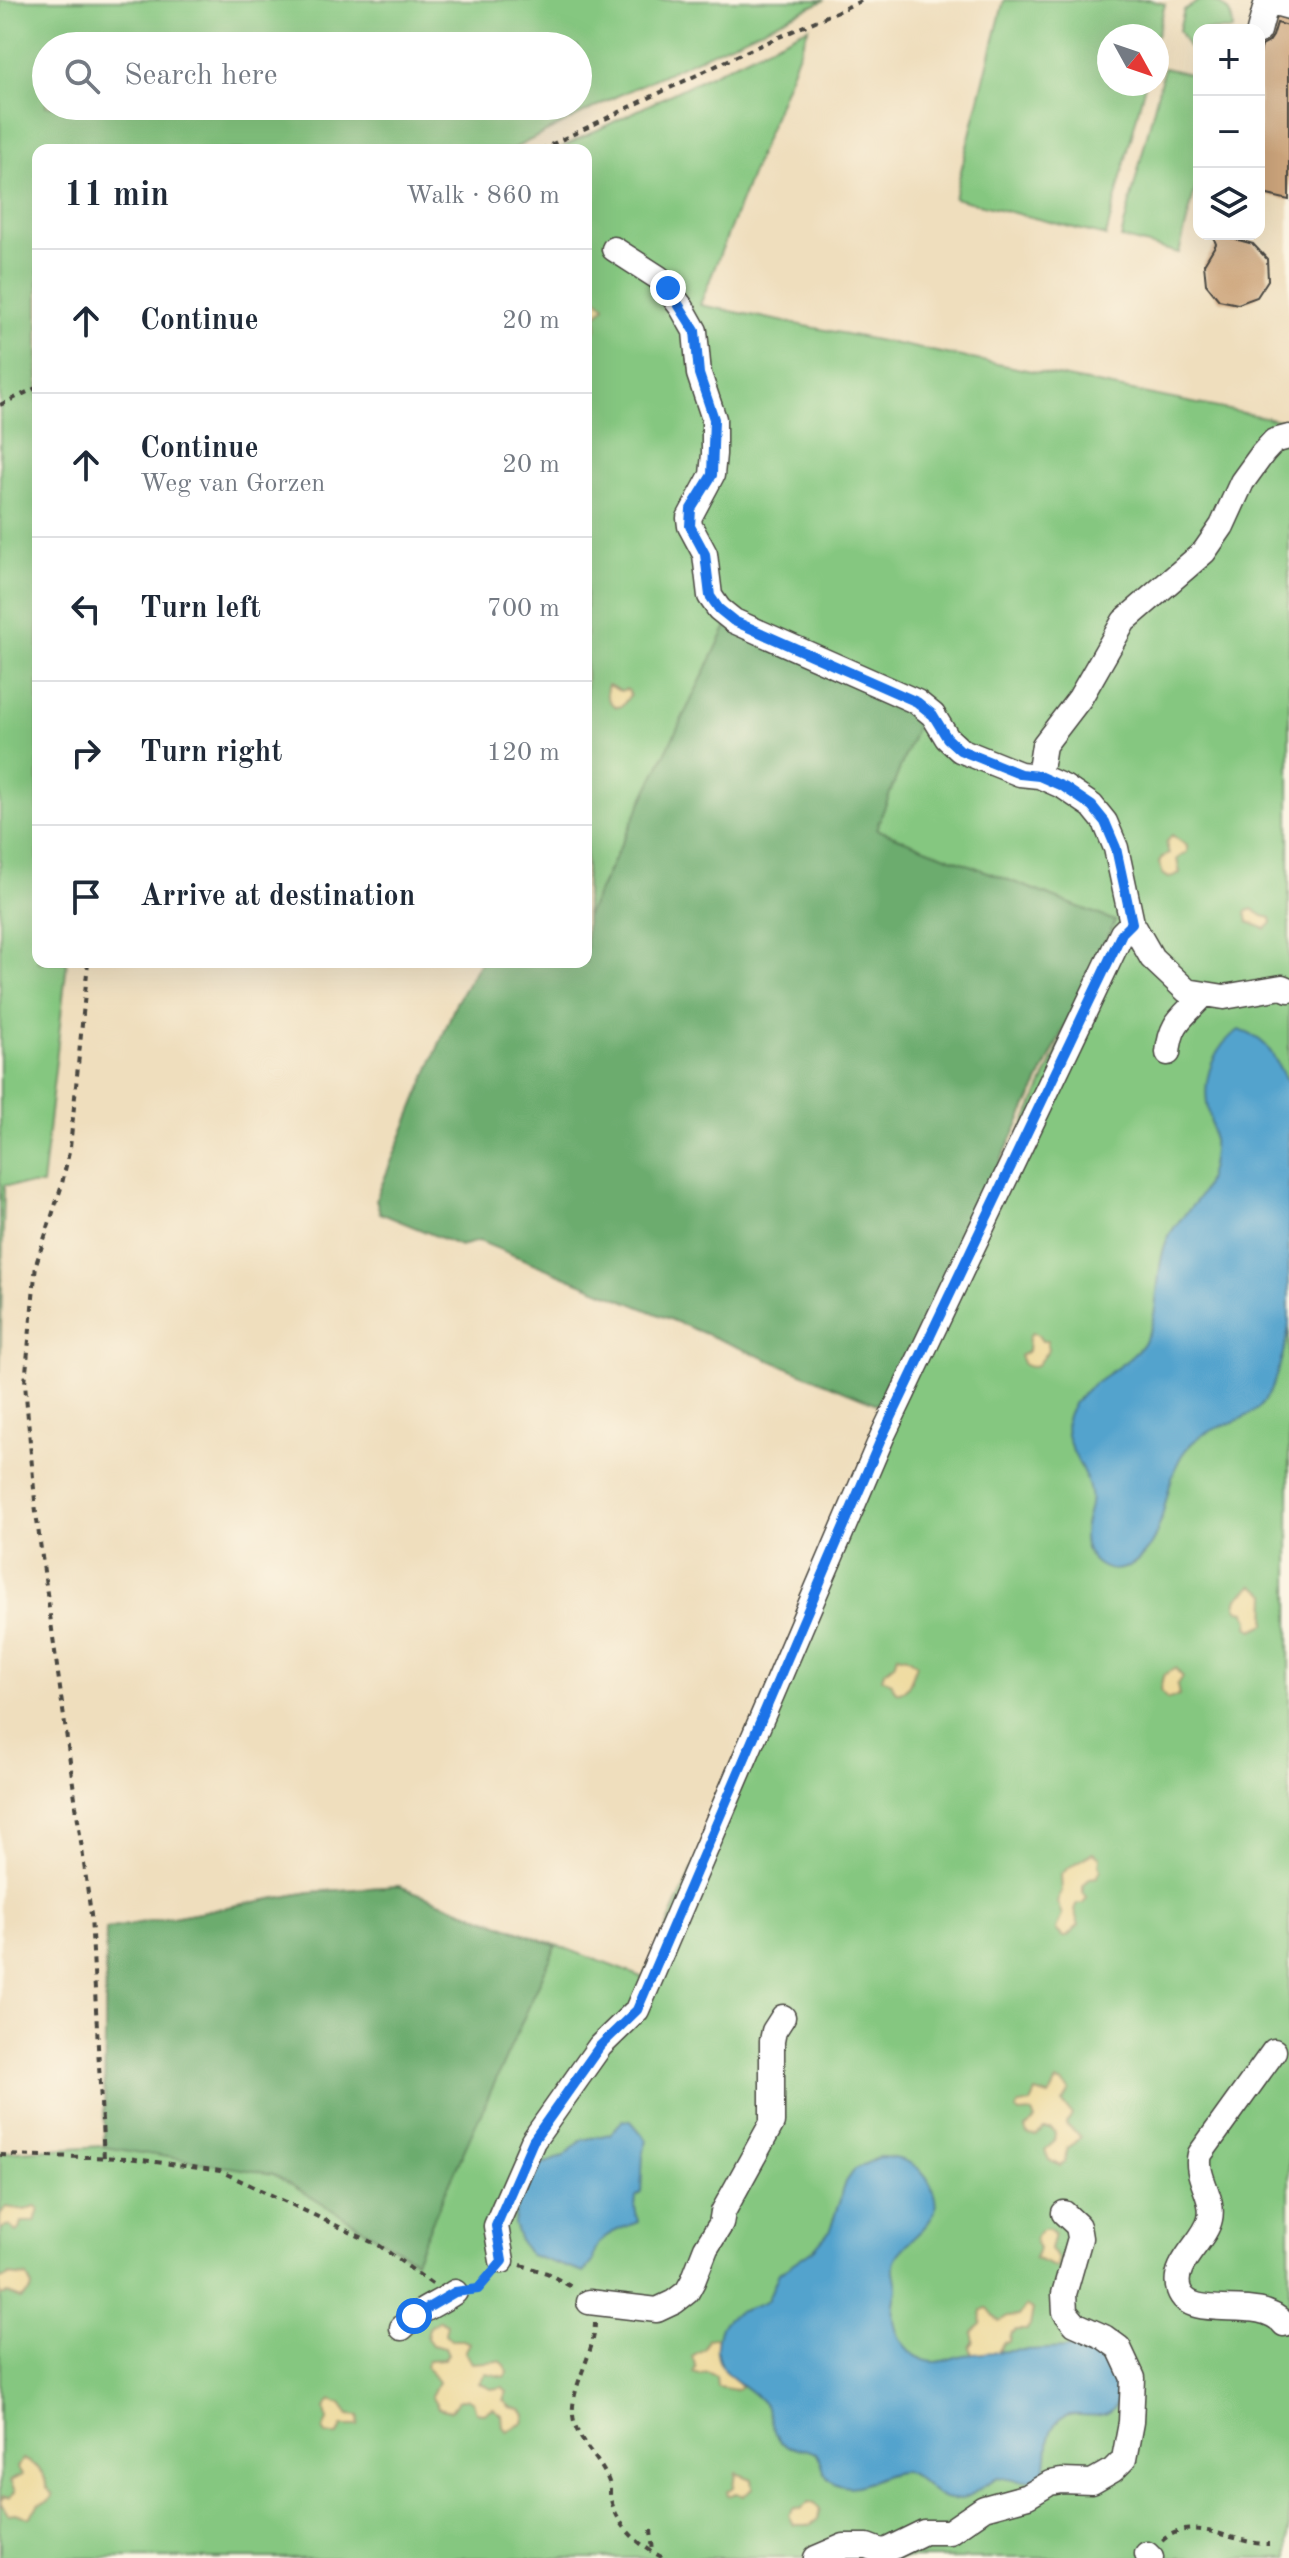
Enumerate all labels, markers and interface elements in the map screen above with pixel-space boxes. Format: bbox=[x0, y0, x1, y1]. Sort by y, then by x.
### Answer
north arrow bbox=[1097, 24, 1169, 96]
map controls bbox=[1193, 24, 1265, 240]
button: + bbox=[1193, 24, 1265, 96]
search box bbox=[32, 32, 592, 120]
icon: search bbox=[60, 54, 104, 98]
text: Search here bbox=[124, 61, 278, 91]
button: − bbox=[1193, 96, 1265, 168]
button: layers bbox=[1193, 168, 1265, 240]
text: 11 min bbox=[64, 179, 169, 213]
text: Walk · 860 m bbox=[406, 183, 560, 209]
route end bbox=[650, 270, 686, 306]
icon: ahead bbox=[64, 299, 108, 343]
text: Continue bbox=[140, 306, 259, 336]
text: 20 m bbox=[502, 308, 560, 334]
text: Continue bbox=[140, 434, 259, 464]
icon: ahead bbox=[64, 443, 108, 487]
text: 20 m bbox=[502, 452, 560, 478]
text: Weg van Gorzen bbox=[140, 471, 325, 497]
icon: left bbox=[64, 587, 108, 631]
text: Turn left bbox=[140, 594, 261, 624]
text: 700 m bbox=[487, 596, 560, 622]
icon: right bbox=[64, 731, 108, 775]
text: Turn right bbox=[140, 738, 282, 768]
text: 120 m bbox=[487, 740, 560, 766]
icon: arrive bbox=[64, 875, 108, 919]
text: Arrive at destination bbox=[140, 882, 415, 912]
route start bbox=[396, 2298, 432, 2334]

